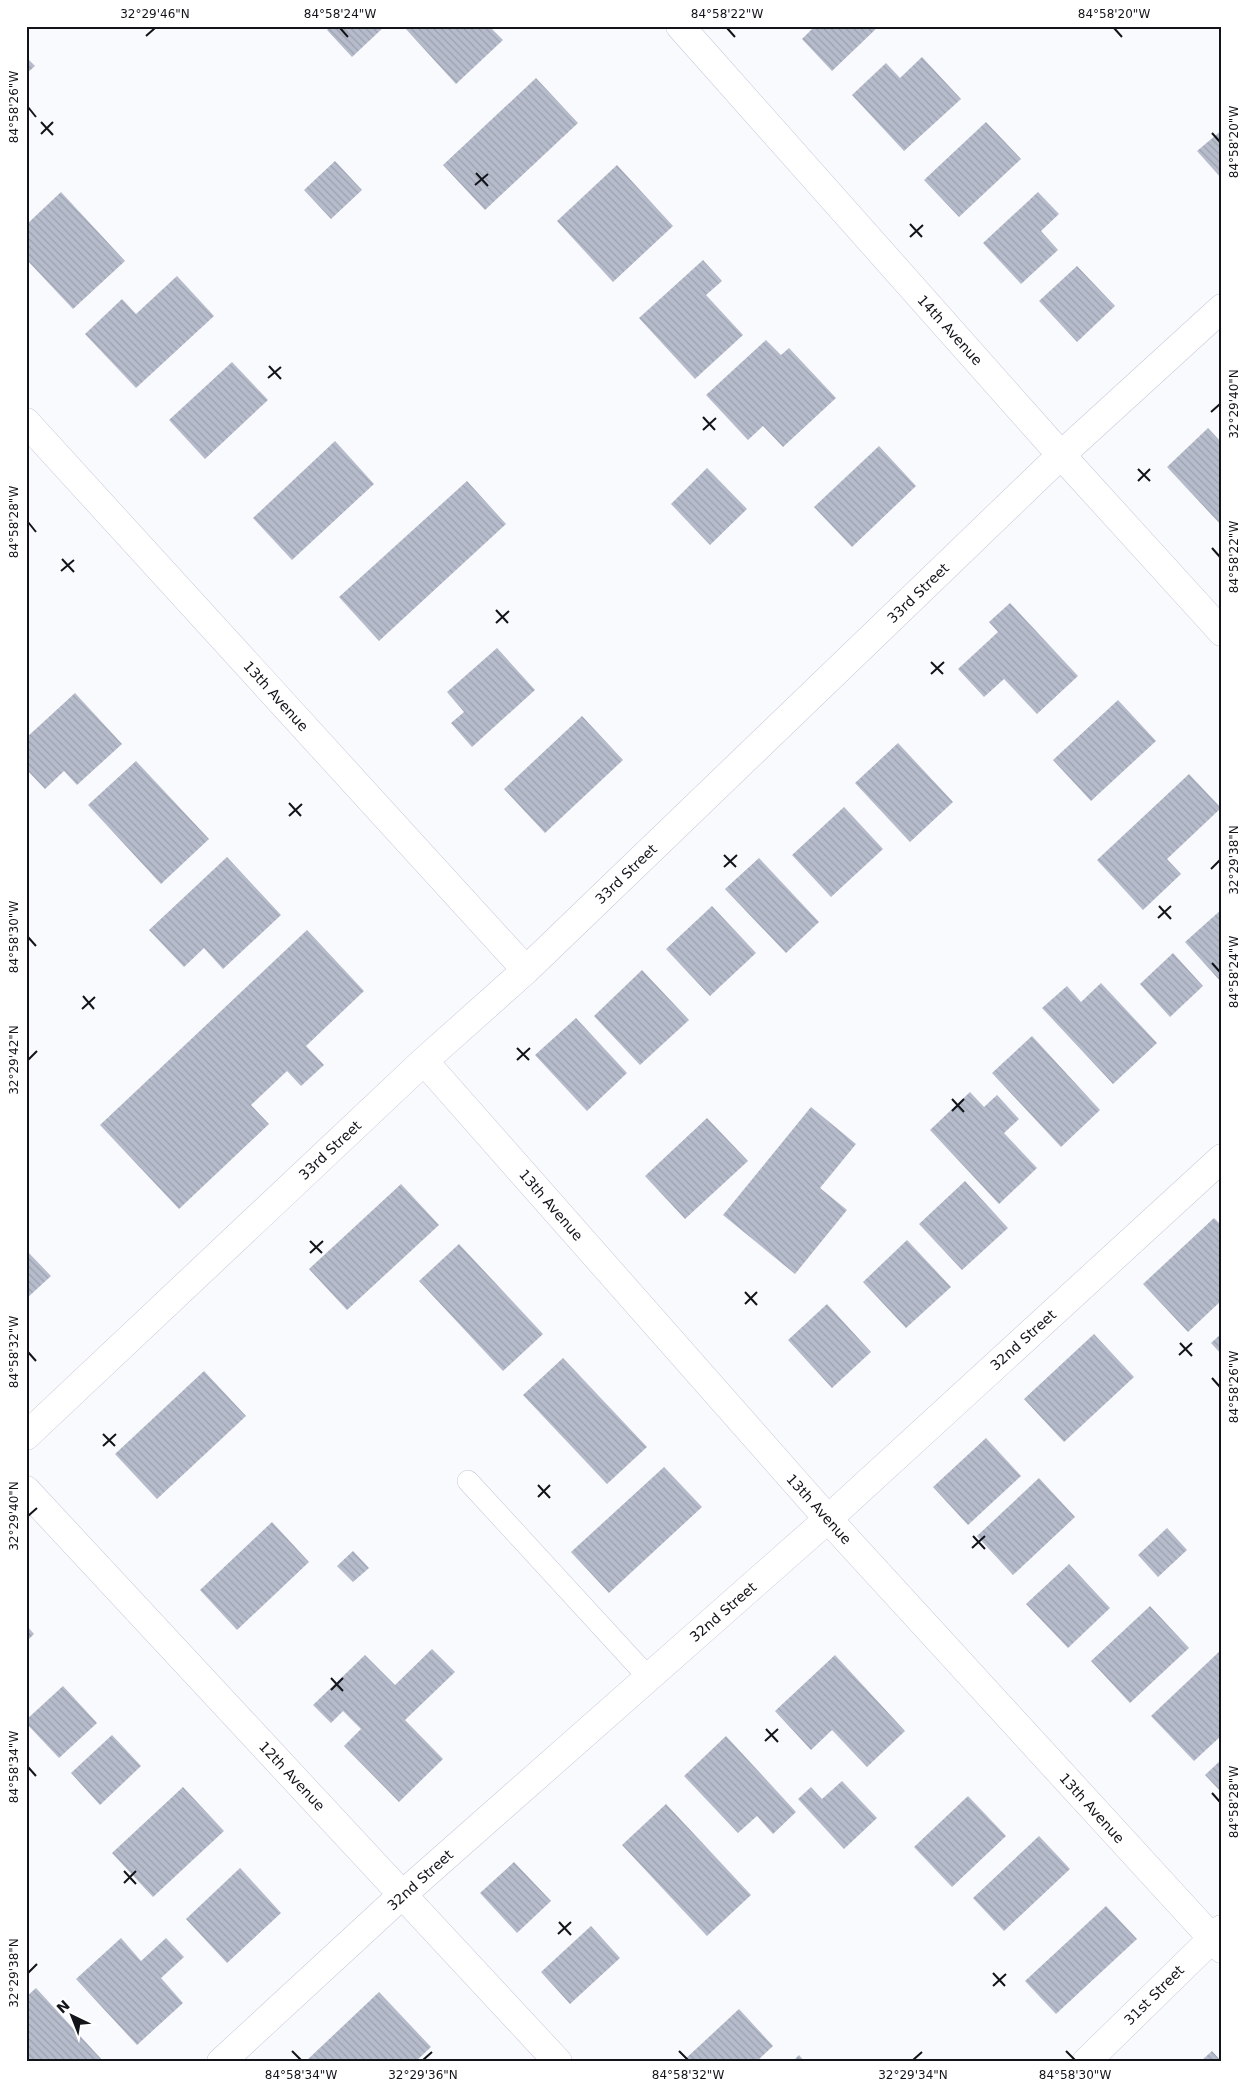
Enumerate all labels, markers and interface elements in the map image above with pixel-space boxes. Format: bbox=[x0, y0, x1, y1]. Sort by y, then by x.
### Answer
text: 32°29'46"N bbox=[120, 7, 190, 21]
text: 84°58'24"W bbox=[304, 7, 376, 21]
text: 84°58'22"W bbox=[691, 7, 763, 21]
text: 84°58'20"W bbox=[1078, 7, 1150, 21]
text: 84°58'26"W bbox=[7, 71, 21, 143]
text: 84°58'20"W bbox=[1227, 106, 1241, 178]
street label: 14th Avenue bbox=[914, 292, 986, 368]
text: 32°29'40"N bbox=[1227, 369, 1241, 439]
text: 84°58'28"W bbox=[7, 486, 21, 558]
text: 84°58'22"W bbox=[1227, 521, 1241, 593]
street label: 33rd Street bbox=[884, 559, 952, 626]
street label: 13th Avenue bbox=[240, 658, 312, 734]
text: 32°29'38"N bbox=[1227, 825, 1241, 895]
street label: 33rd Street bbox=[592, 840, 660, 907]
text: 84°58'30"W bbox=[7, 901, 21, 973]
text: 84°58'24"W bbox=[1227, 936, 1241, 1008]
text: 32°29'42"N bbox=[7, 1025, 21, 1095]
street label: 33rd Street bbox=[296, 1117, 365, 1183]
street label: 13th Avenue bbox=[516, 1166, 586, 1244]
street label: 32nd Street bbox=[987, 1306, 1059, 1374]
text: 84°58'32"W bbox=[7, 1316, 21, 1388]
text: 84°58'26"W bbox=[1227, 1351, 1241, 1423]
street label: 13th Avenue bbox=[783, 1471, 855, 1547]
text: 32°29'40"N bbox=[7, 1481, 21, 1551]
street label: 32nd Street bbox=[687, 1579, 760, 1645]
text: 84°58'34"W bbox=[7, 1731, 21, 1803]
street label: 12th Avenue bbox=[256, 1738, 328, 1814]
text: 84°58'28"W bbox=[1227, 1766, 1241, 1838]
street label: 13th Avenue bbox=[1056, 1770, 1128, 1846]
street label: 32nd Street bbox=[384, 1846, 456, 1914]
text: 32°29'38"N bbox=[7, 1938, 21, 2008]
street label: 31st Street bbox=[1121, 1962, 1187, 2028]
north arrow bbox=[48, 1990, 98, 2040]
text: N bbox=[53, 1997, 73, 2016]
text: 84°58'34"W bbox=[265, 2068, 337, 2082]
text: 32°29'36"N bbox=[388, 2068, 458, 2082]
text: 84°58'32"W bbox=[652, 2068, 724, 2082]
text: 32°29'34"N bbox=[878, 2068, 948, 2082]
text: 84°58'30"W bbox=[1039, 2068, 1111, 2082]

